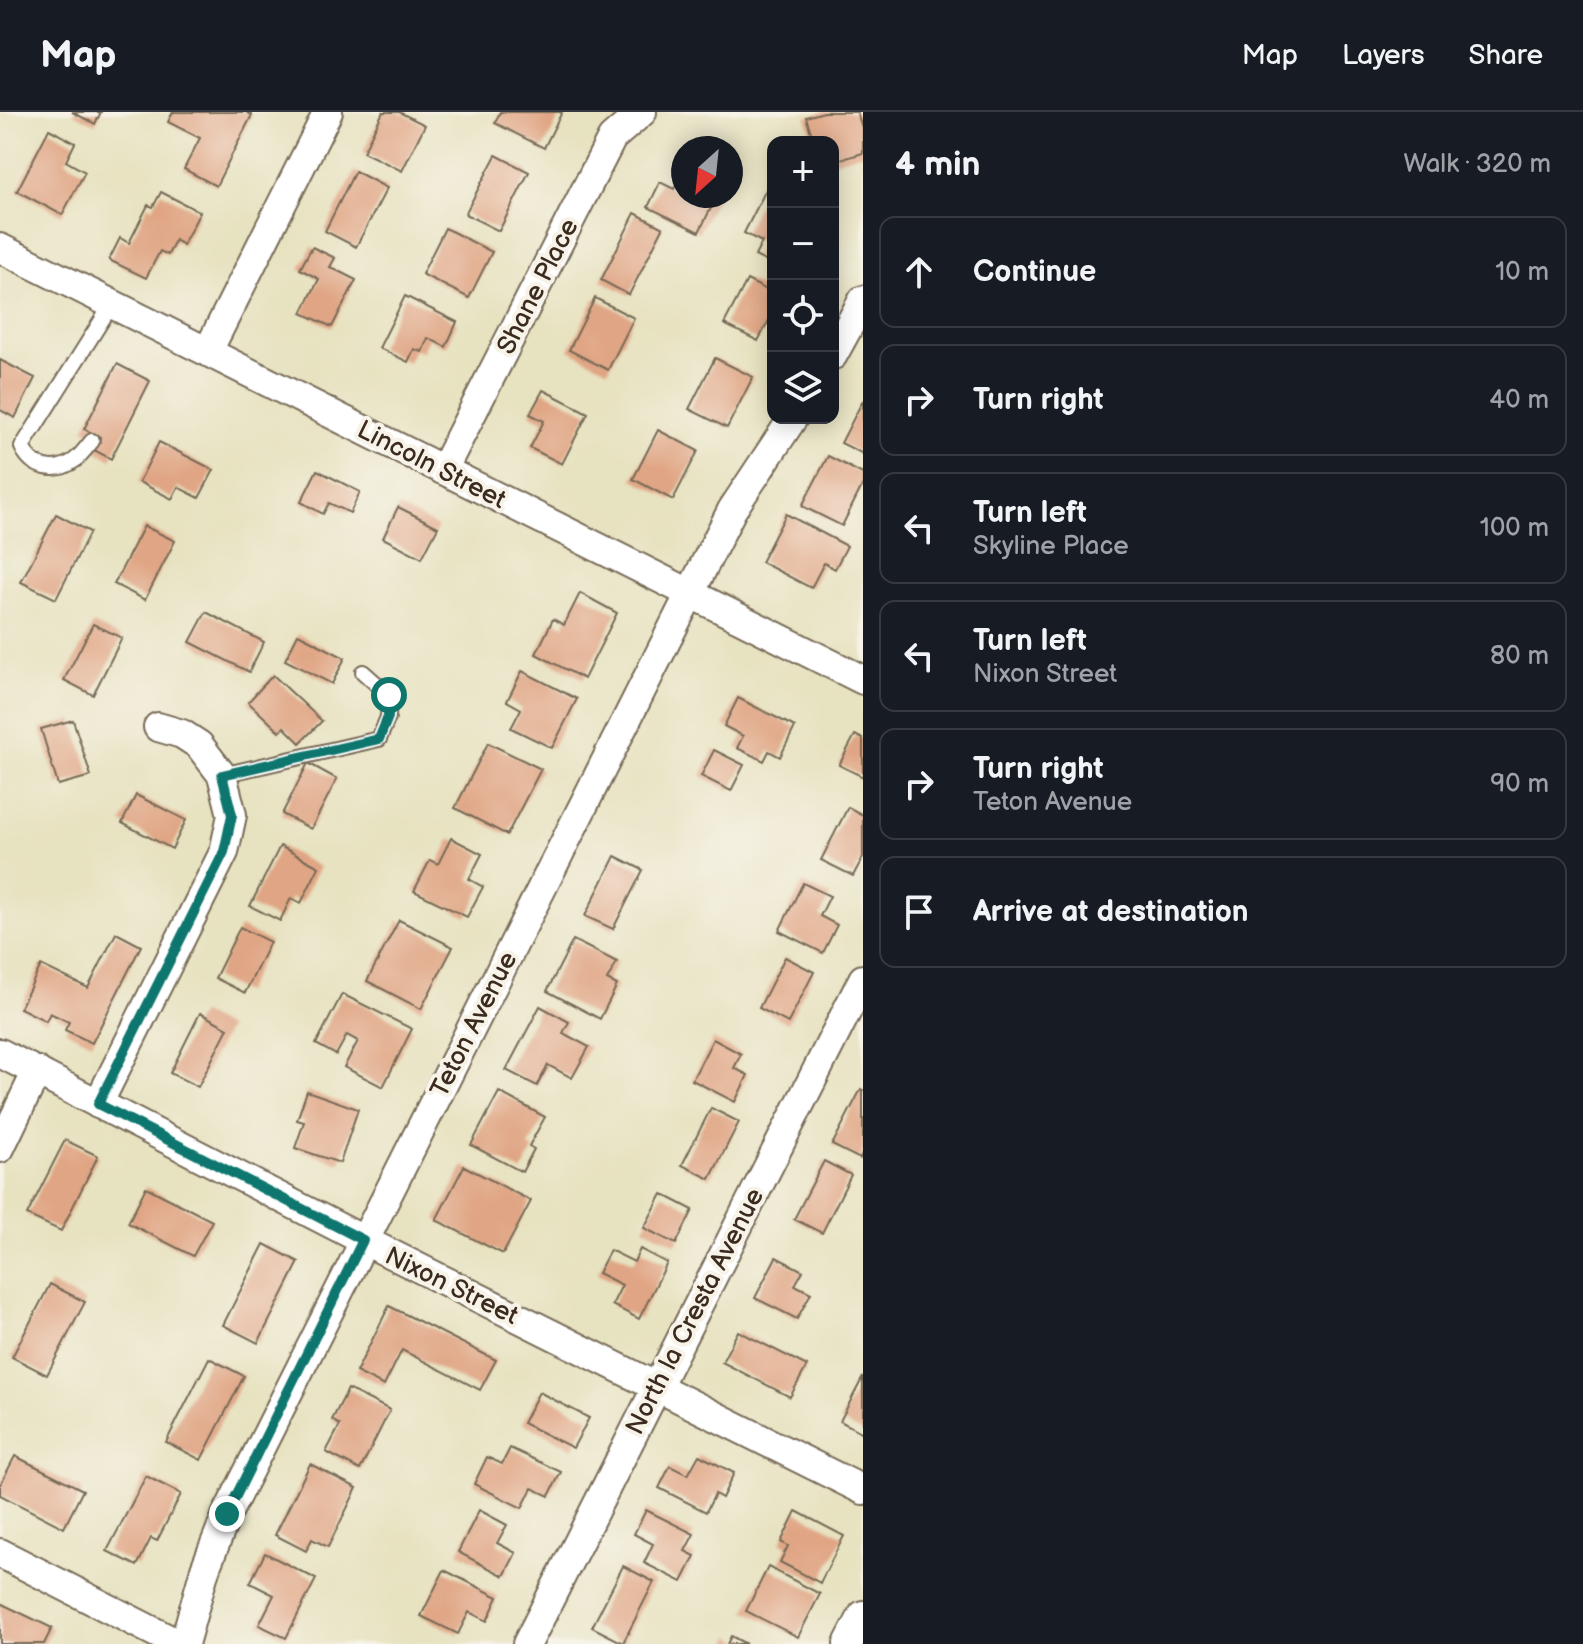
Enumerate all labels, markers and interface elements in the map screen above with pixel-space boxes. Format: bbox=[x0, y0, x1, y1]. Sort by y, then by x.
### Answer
text: Map bbox=[40, 33, 116, 78]
text: Map bbox=[1242, 39, 1298, 72]
text: Layers bbox=[1342, 39, 1425, 72]
text: Share bbox=[1469, 39, 1543, 72]
north arrow bbox=[671, 136, 743, 208]
map controls bbox=[767, 136, 839, 424]
button: + bbox=[767, 136, 839, 208]
text: 4 min bbox=[895, 144, 981, 185]
text: Walk · 320 m bbox=[1403, 149, 1551, 180]
button: − bbox=[767, 208, 839, 280]
street label: Shane Place bbox=[491, 214, 586, 360]
icon: ahead bbox=[897, 250, 941, 294]
text: Continue bbox=[973, 254, 1096, 290]
text: 10 m bbox=[1495, 257, 1549, 288]
button: locate bbox=[767, 280, 839, 352]
button: layers bbox=[767, 352, 839, 424]
icon: right bbox=[897, 378, 941, 422]
text: Turn right bbox=[973, 382, 1104, 418]
text: 40 m bbox=[1489, 385, 1549, 416]
street label: Lincoln Street bbox=[352, 415, 511, 516]
text: Turn left bbox=[973, 495, 1087, 531]
icon: left bbox=[897, 506, 941, 550]
text: 100 m bbox=[1480, 513, 1549, 544]
text: Skyline Place bbox=[973, 531, 1129, 562]
text: Turn left bbox=[973, 623, 1087, 659]
icon: left bbox=[897, 634, 941, 678]
text: 80 m bbox=[1490, 641, 1549, 672]
text: Nixon Street bbox=[973, 659, 1117, 690]
route start bbox=[371, 677, 407, 713]
text: Turn right bbox=[973, 751, 1104, 787]
icon: right bbox=[897, 762, 941, 806]
text: 90 m bbox=[1490, 769, 1549, 800]
text: Teton Avenue bbox=[973, 787, 1132, 818]
icon: arrive bbox=[897, 890, 941, 934]
text: Arrive at destination bbox=[973, 894, 1249, 930]
street label: Teton Avenue bbox=[424, 947, 524, 1103]
street label: North la Cresta Avenue bbox=[620, 1183, 771, 1440]
street label: Nixon Street bbox=[380, 1241, 523, 1332]
route end bbox=[209, 1496, 245, 1532]

